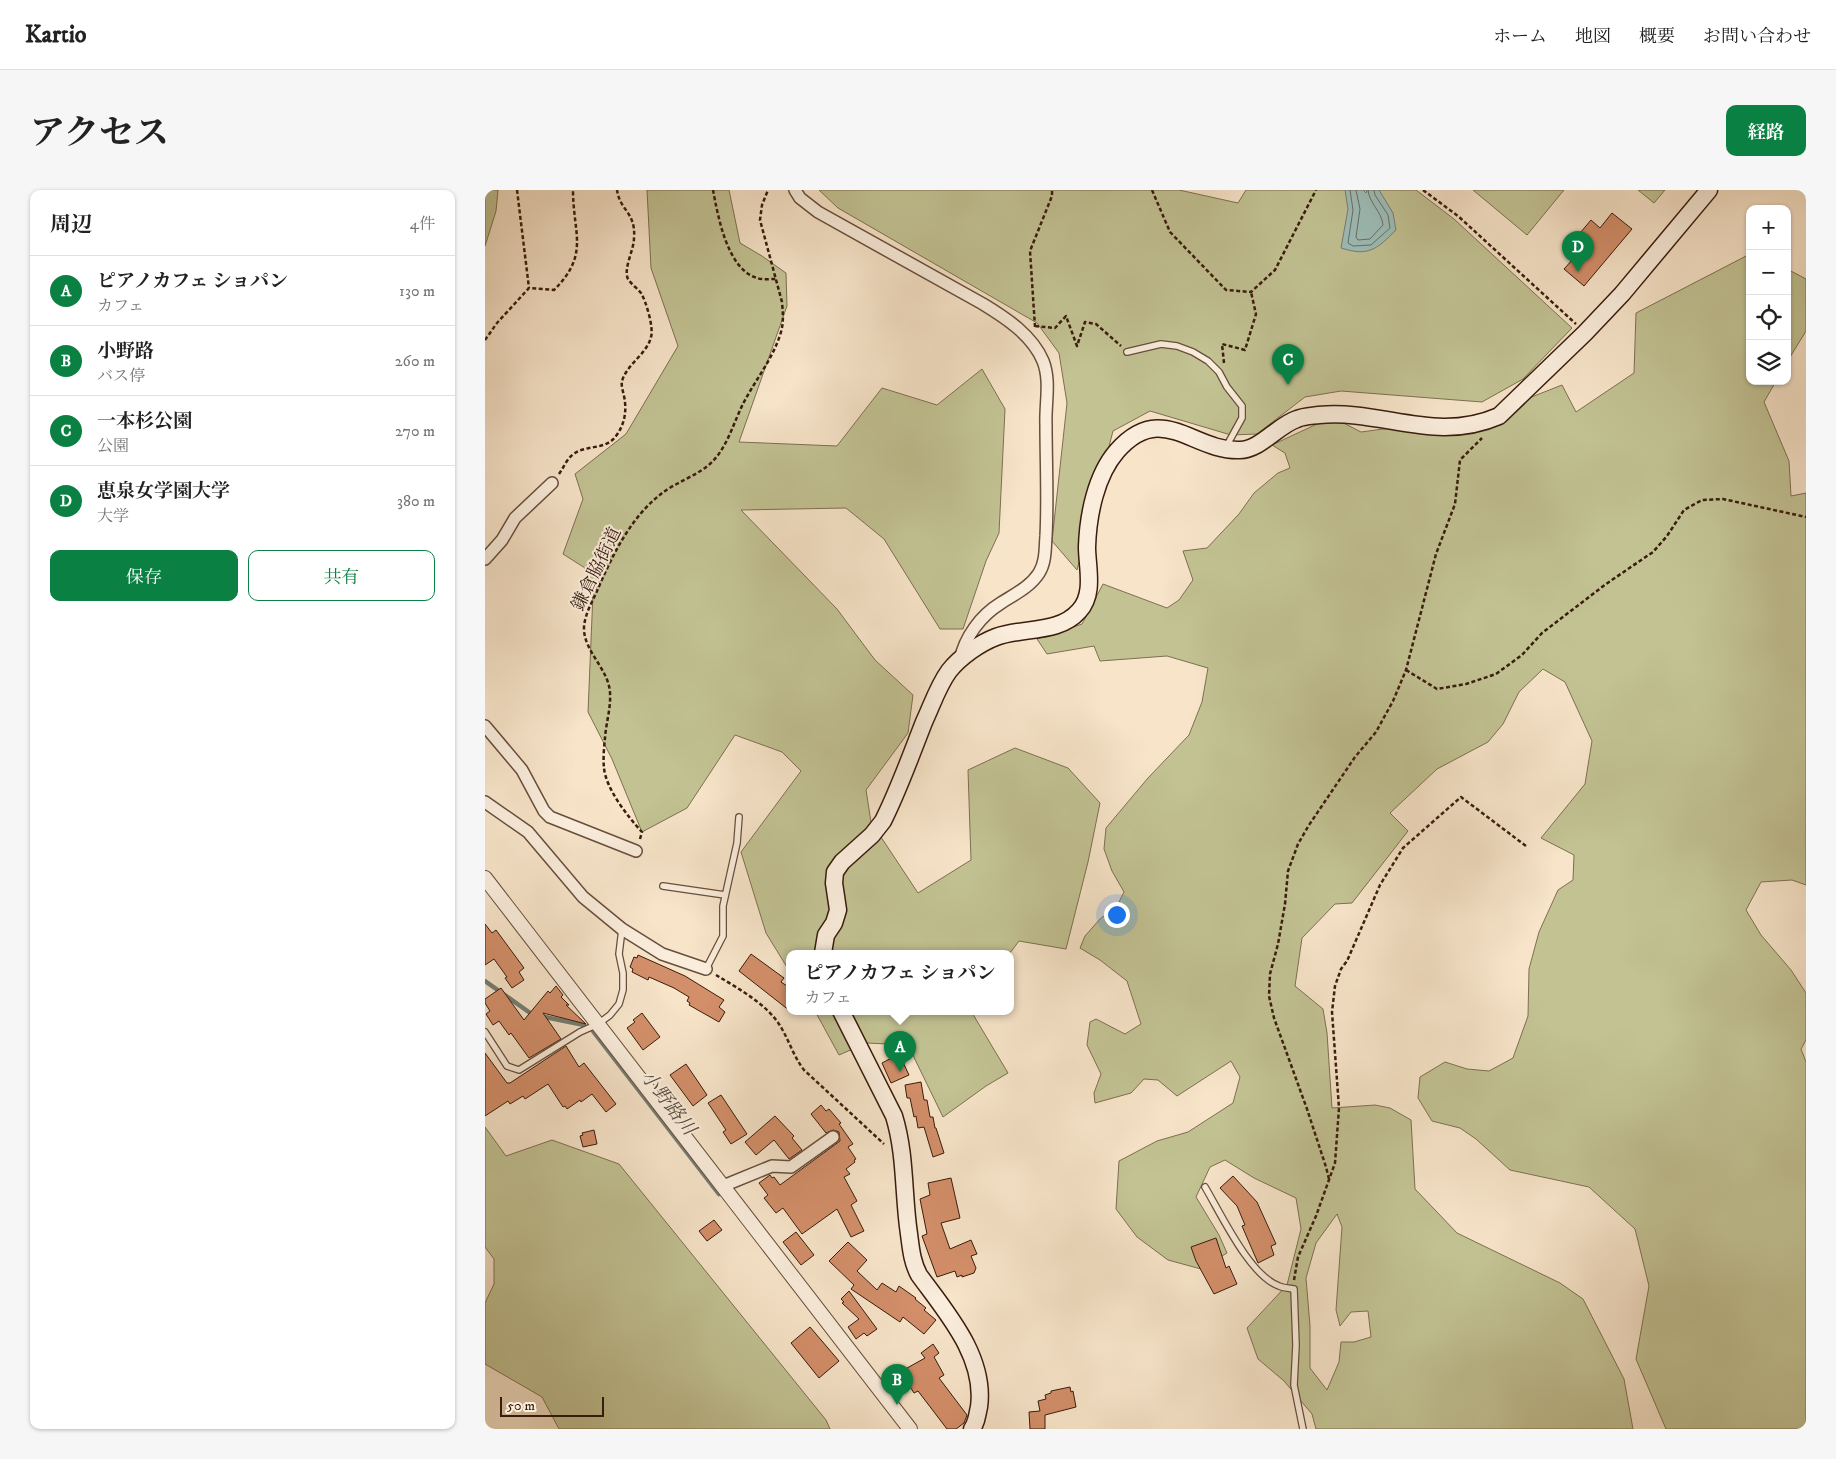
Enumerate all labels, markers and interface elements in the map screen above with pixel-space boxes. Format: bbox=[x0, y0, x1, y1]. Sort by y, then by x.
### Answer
text: Kartio bbox=[25, 20, 87, 50]
text: ホーム bbox=[1493, 26, 1547, 48]
text: 地図 bbox=[1575, 26, 1611, 48]
text: 概要 bbox=[1639, 26, 1675, 48]
text: お問い合わせ bbox=[1703, 26, 1811, 48]
button: 経路 bbox=[1726, 105, 1806, 156]
text: アクセス bbox=[30, 112, 169, 156]
map controls bbox=[1746, 205, 1791, 385]
button: + bbox=[1746, 205, 1791, 250]
text: 周辺 bbox=[50, 212, 92, 238]
text: 4件 bbox=[410, 214, 435, 234]
pin: D bbox=[1562, 231, 1594, 272]
button: − bbox=[1746, 250, 1791, 295]
text: ピアノカフェ ショパン bbox=[97, 270, 288, 293]
text: A bbox=[61, 281, 71, 301]
text: 130 m bbox=[399, 281, 435, 301]
button: locate bbox=[1746, 295, 1791, 340]
text: カフェ bbox=[97, 296, 144, 316]
text: 小野路 bbox=[97, 340, 154, 363]
button: layers bbox=[1746, 340, 1791, 385]
pin: C bbox=[1272, 344, 1304, 385]
text: B bbox=[61, 351, 71, 371]
text: 260 m bbox=[395, 351, 435, 371]
text: バス停 bbox=[97, 366, 145, 386]
text: 一本杉公園 bbox=[97, 410, 192, 433]
text: C bbox=[61, 421, 71, 441]
text: 270 m bbox=[395, 421, 435, 441]
text: 公園 bbox=[97, 436, 129, 456]
text: 恵泉女学園大学 bbox=[97, 480, 230, 503]
text: D bbox=[60, 491, 72, 511]
text: 380 m bbox=[397, 491, 435, 511]
text: 大学 bbox=[97, 506, 129, 526]
street label: 鎌倉脇街道 bbox=[567, 524, 627, 614]
button: 保存 bbox=[50, 550, 238, 601]
button: 共有 bbox=[248, 550, 435, 601]
your location bbox=[1104, 902, 1130, 928]
popup bbox=[786, 950, 1014, 1015]
text: ピアノカフェ ショパン bbox=[804, 962, 996, 985]
text: カフェ bbox=[804, 988, 852, 1008]
pin: A bbox=[884, 1031, 916, 1072]
water label: 小野路川 bbox=[636, 1066, 702, 1142]
pin: B bbox=[881, 1364, 913, 1405]
scale bar bbox=[500, 1394, 604, 1417]
text: 50 m bbox=[507, 1397, 535, 1415]

